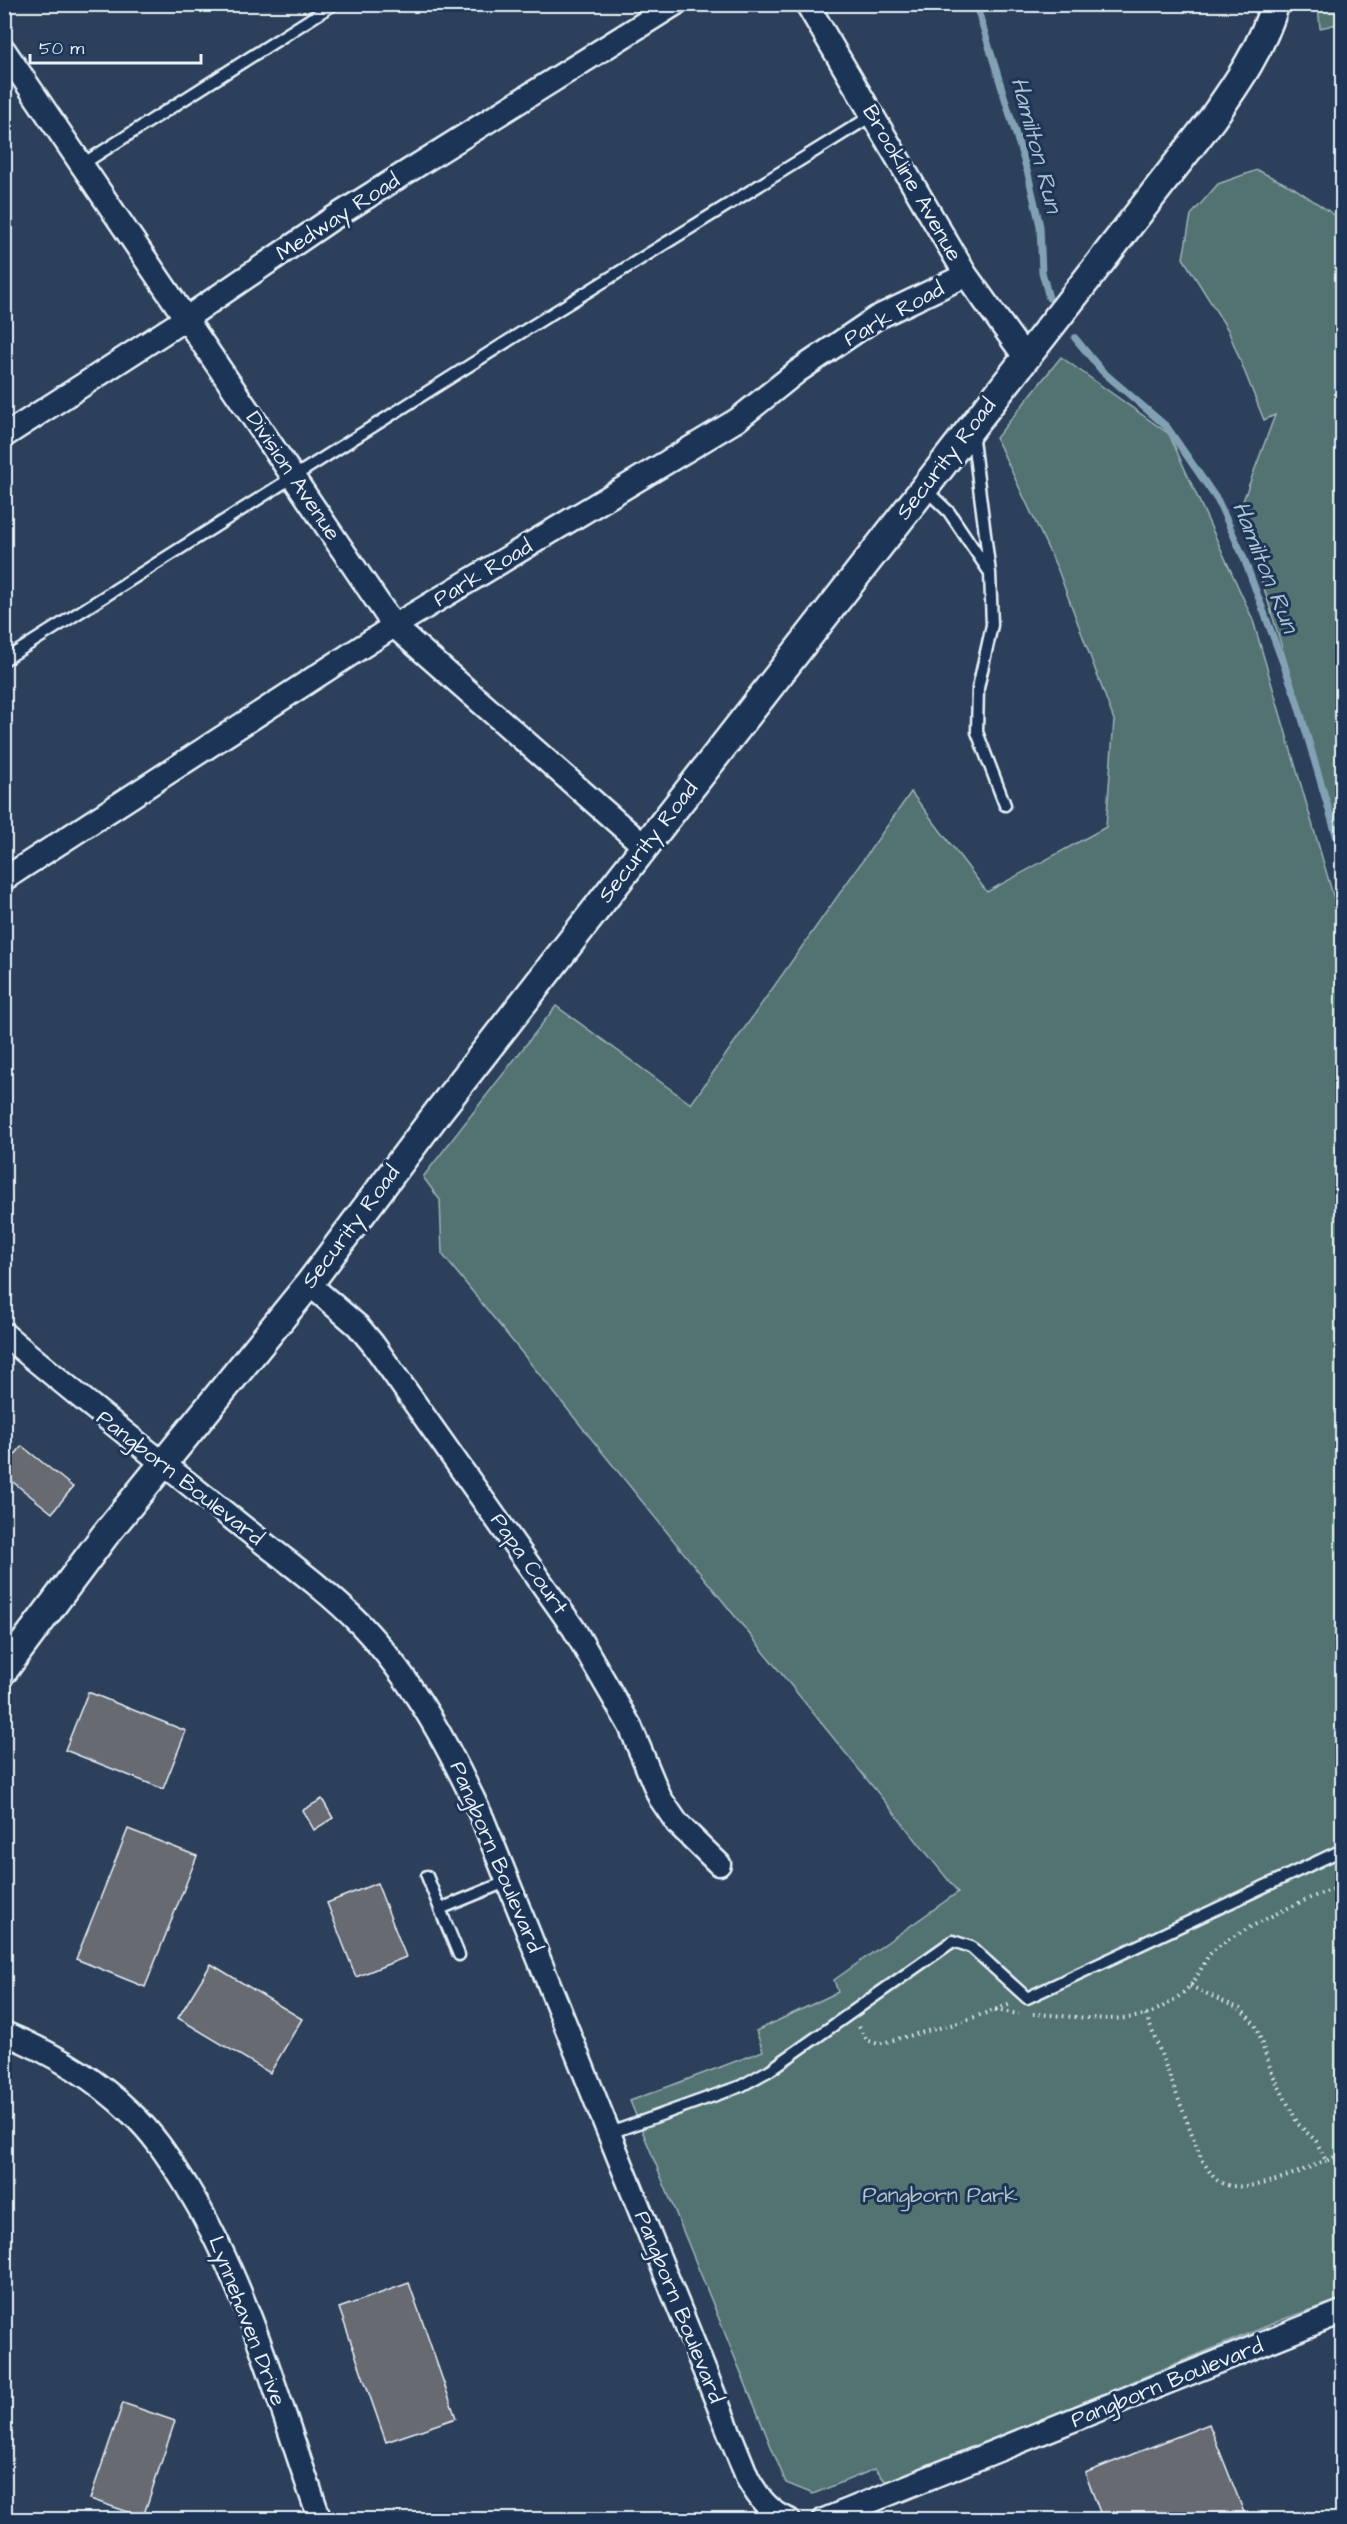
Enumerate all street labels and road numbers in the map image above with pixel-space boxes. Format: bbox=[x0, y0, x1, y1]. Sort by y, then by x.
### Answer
street label: Brookline Avenue bbox=[855, 99, 969, 267]
street label: Medway Road bbox=[270, 165, 406, 269]
street label: Park Road bbox=[838, 274, 950, 354]
street label: Security Road bbox=[889, 392, 1004, 527]
street label: Division Avenue bbox=[238, 405, 348, 547]
street label: Park Road bbox=[428, 531, 538, 615]
street label: Security Road bbox=[591, 775, 706, 910]
street label: Security Road bbox=[294, 1159, 408, 1296]
street label: Pangborn Boulevard bbox=[89, 1403, 270, 1554]
street label: Papa Court bbox=[483, 1507, 575, 1621]
street label: Pangborn Boulevard bbox=[441, 1757, 550, 1958]
street label: Pangborn Boulevard bbox=[625, 2206, 732, 2408]
street label: Lynnehaven Drive bbox=[199, 2232, 294, 2411]
street label: Pangborn Boulevard bbox=[1066, 2330, 1268, 2437]

